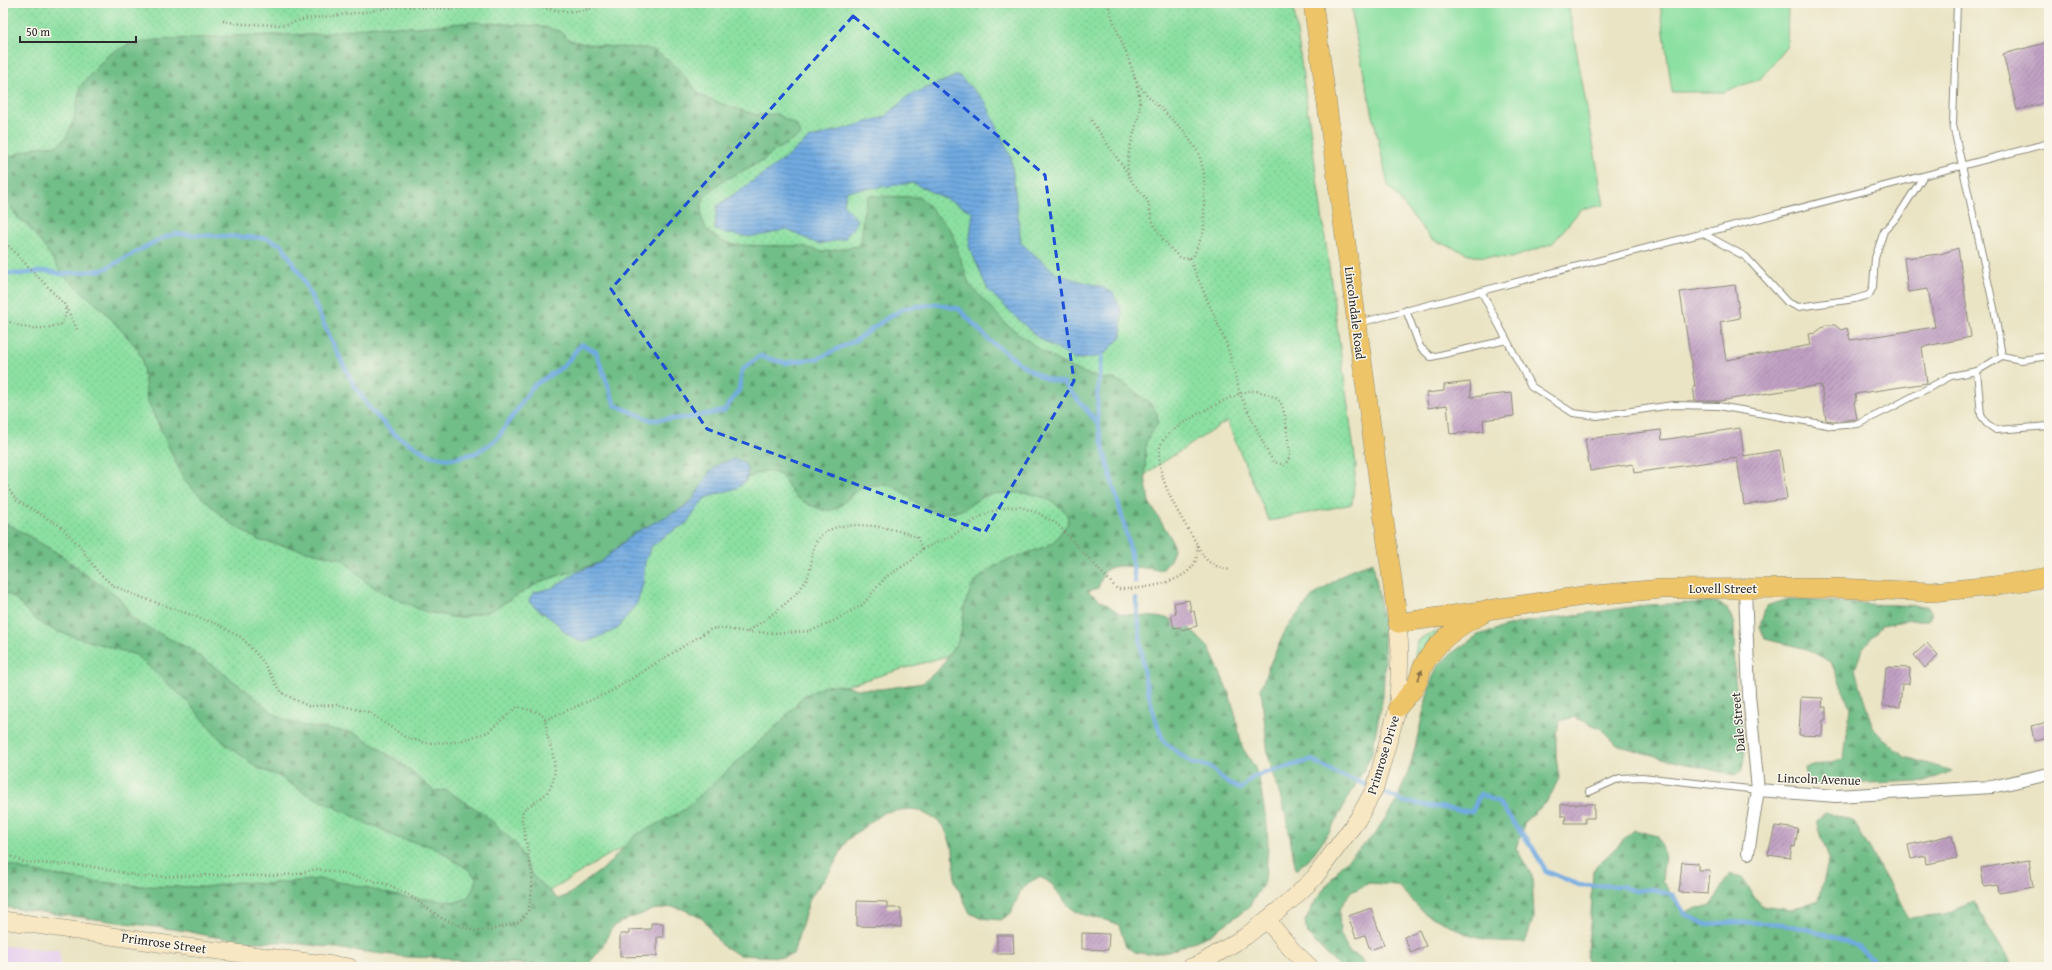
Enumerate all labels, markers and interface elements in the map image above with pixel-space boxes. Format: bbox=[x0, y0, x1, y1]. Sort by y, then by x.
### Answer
scale bar bbox=[20, 18, 136, 44]
text: 50 m bbox=[26, 23, 50, 40]
street label: Lincolndale Road bbox=[1340, 265, 1370, 361]
street label: Lovell Street bbox=[1689, 579, 1757, 598]
one-way arrow bbox=[1417, 669, 1423, 681]
street label: Dale Street bbox=[1726, 691, 1750, 752]
street label: Primrose Drive bbox=[1362, 713, 1404, 797]
street label: Lincoln Avenue bbox=[1777, 768, 1861, 790]
street label: Primrose Street bbox=[120, 928, 208, 958]

